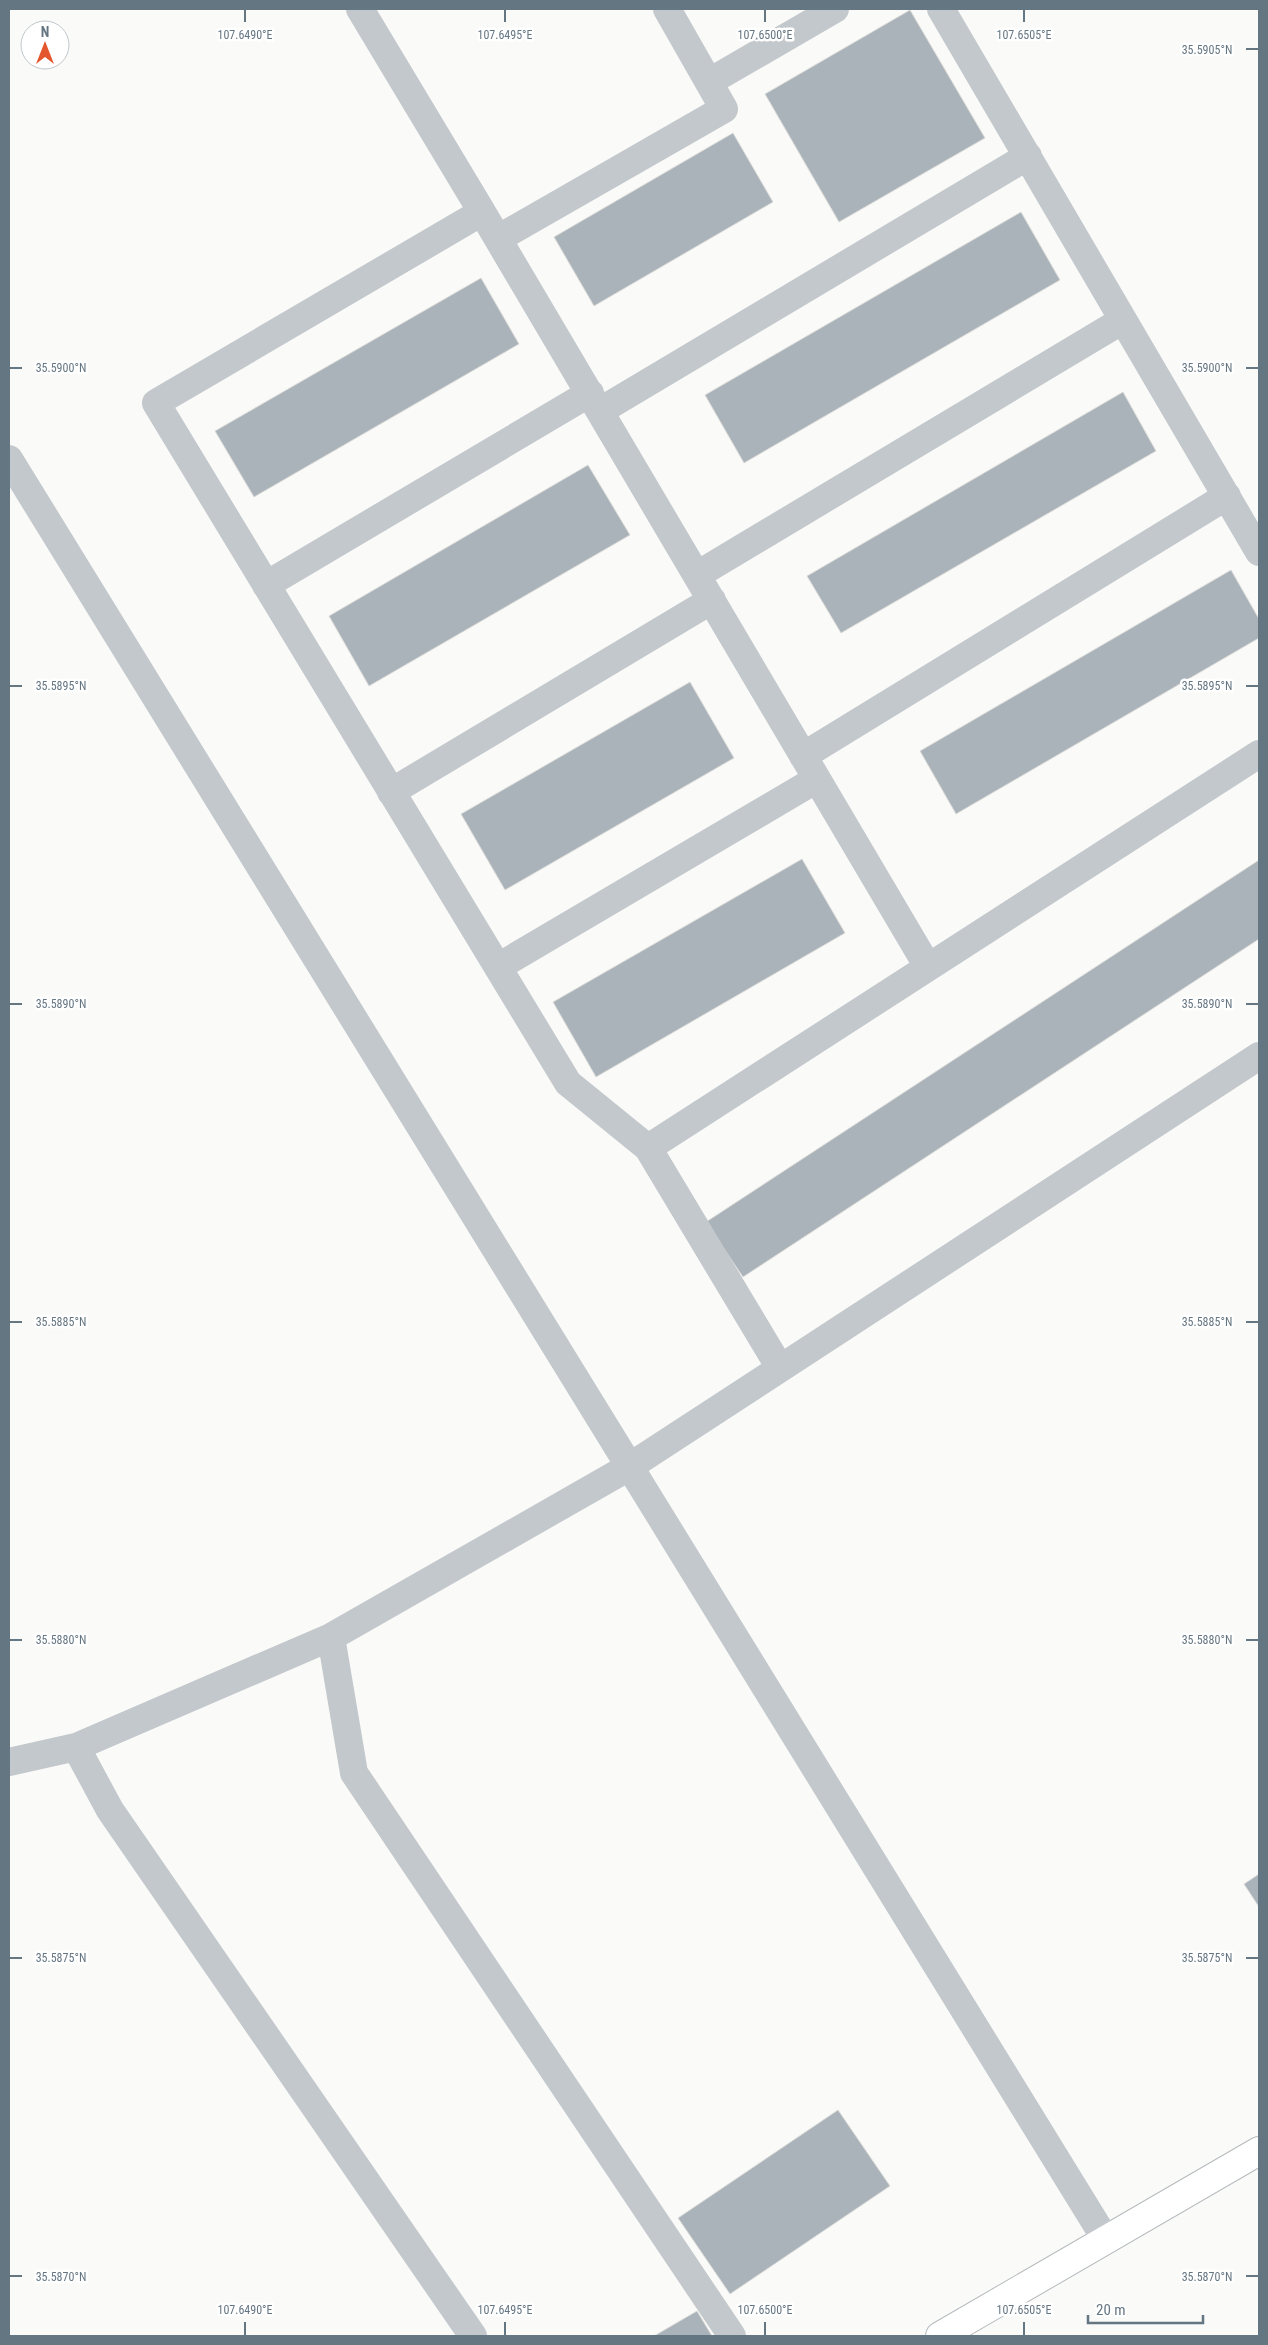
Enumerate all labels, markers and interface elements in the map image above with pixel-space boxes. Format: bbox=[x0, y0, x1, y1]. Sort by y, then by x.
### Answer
north arrow bbox=[20, 20, 70, 70]
text: N bbox=[41, 24, 49, 40]
text: 107.6490°E bbox=[217, 28, 273, 42]
text: 107.6495°E bbox=[477, 28, 533, 42]
text: 107.6500°E bbox=[737, 28, 793, 42]
text: 107.6505°E bbox=[996, 28, 1052, 42]
text: 35.5905°N bbox=[1182, 43, 1232, 57]
text: 35.5900°N bbox=[36, 361, 86, 375]
text: 35.5900°N bbox=[1182, 361, 1232, 375]
text: 35.5895°N bbox=[36, 679, 86, 693]
text: 35.5895°N bbox=[1182, 679, 1232, 693]
text: 35.5890°N bbox=[36, 997, 86, 1011]
text: 35.5890°N bbox=[1182, 997, 1232, 1011]
text: 35.5885°N bbox=[36, 1315, 86, 1329]
text: 35.5885°N bbox=[1182, 1315, 1232, 1329]
text: 35.5880°N bbox=[36, 1633, 86, 1647]
text: 35.5880°N bbox=[1182, 1633, 1232, 1647]
text: 35.5875°N bbox=[36, 1951, 86, 1965]
text: 35.5875°N bbox=[1182, 1951, 1232, 1965]
text: 35.5870°N bbox=[36, 2270, 86, 2284]
text: 35.5870°N bbox=[1182, 2270, 1232, 2284]
scale bar bbox=[1088, 2292, 1203, 2324]
text: 20 m bbox=[1096, 2301, 1126, 2319]
text: 107.6490°E bbox=[217, 2303, 273, 2317]
text: 107.6495°E bbox=[477, 2303, 533, 2317]
text: 107.6500°E bbox=[737, 2303, 793, 2317]
text: 107.6505°E bbox=[996, 2303, 1052, 2317]

